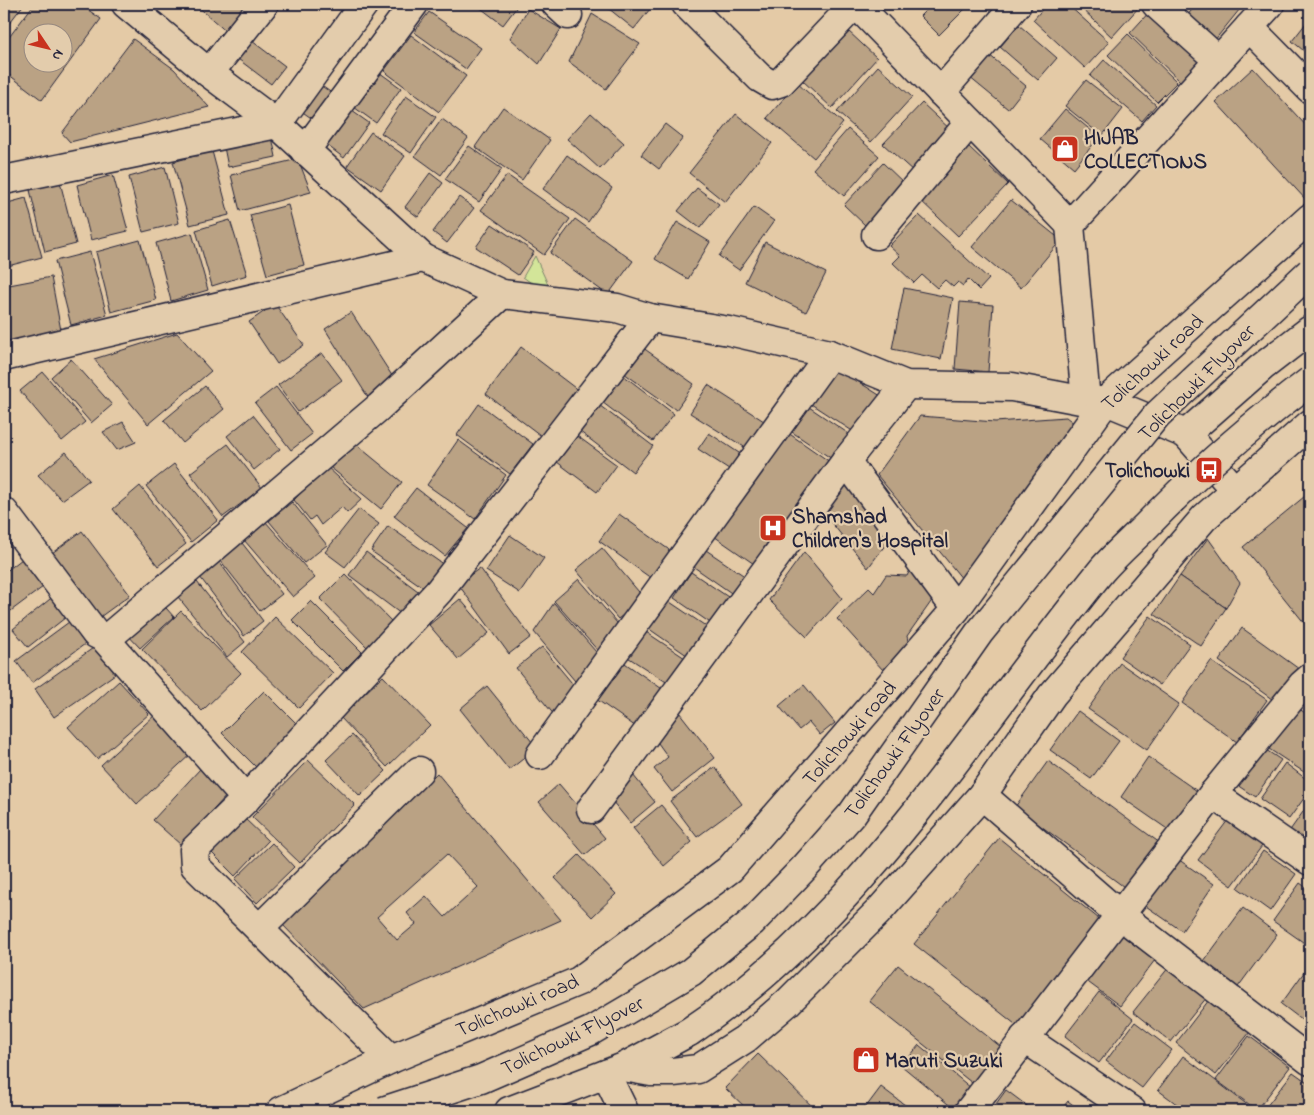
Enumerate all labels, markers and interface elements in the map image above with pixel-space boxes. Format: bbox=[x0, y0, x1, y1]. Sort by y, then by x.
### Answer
north arrow bbox=[22, 22, 72, 72]
text: N bbox=[46, 45, 69, 64]
place label: HIJAB COLLECTIONS bbox=[1084, 124, 1207, 178]
shop icon: HIJAB COLLECTIONS bbox=[1050, 134, 1080, 164]
street label: Tolichowki road bbox=[1095, 308, 1212, 419]
street label: Tolichowki Flyover bbox=[1132, 317, 1265, 450]
bus stop icon: Tolichowki bbox=[1194, 455, 1224, 485]
place label: Tolichowki bbox=[1105, 457, 1190, 487]
place label: Shamshad Children's Hospital bbox=[792, 503, 948, 557]
hospital icon: Shamshad Children's Hospital bbox=[758, 513, 788, 543]
street label: Tolichowki road bbox=[796, 675, 905, 794]
street label: Tolichowki Flyover bbox=[838, 682, 955, 827]
street label: Tolichowki road bbox=[452, 967, 584, 1046]
street label: Tolichowki Flyover bbox=[496, 989, 651, 1086]
shop icon: Maruti Suzuki bbox=[851, 1045, 881, 1075]
place label: Maruti Suzuki bbox=[885, 1047, 1003, 1077]

